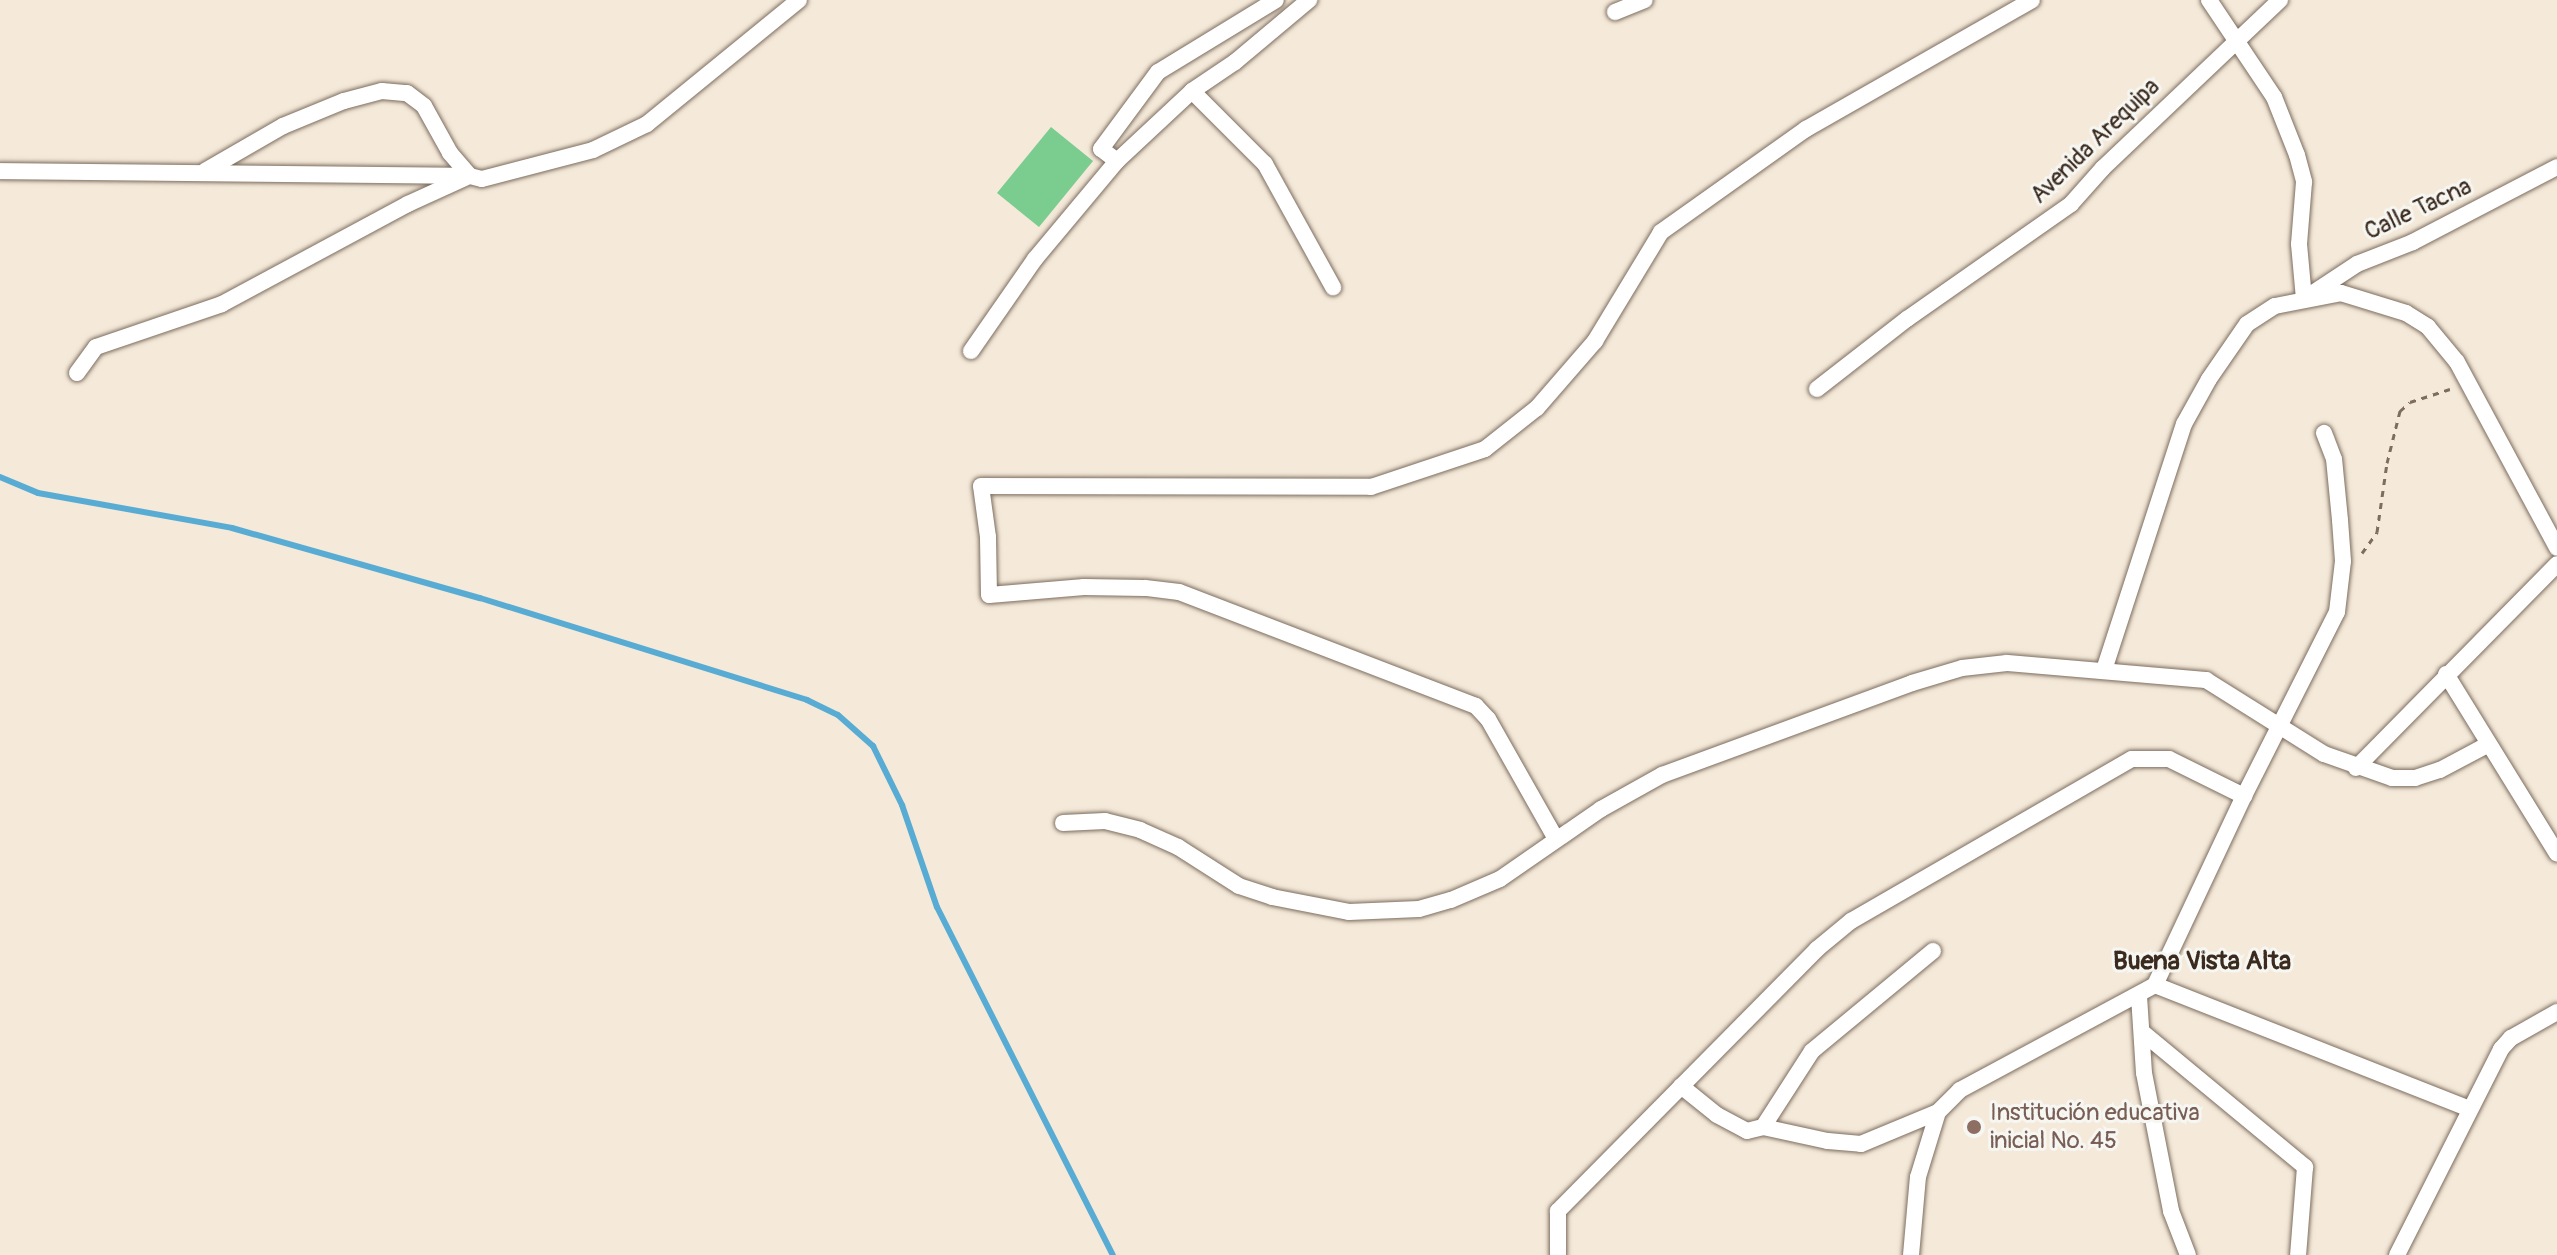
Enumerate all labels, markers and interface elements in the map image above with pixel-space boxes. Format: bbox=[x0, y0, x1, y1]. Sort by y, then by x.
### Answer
street label: Avenida Arequipa bbox=[2025, 72, 2165, 210]
street label: Calle Tacna bbox=[2360, 172, 2476, 246]
district label: Buena Vista Alta bbox=[2113, 946, 2291, 978]
place label: Institución educativa inicial No. 45 bbox=[1990, 1099, 2200, 1155]
marker: Institución educativa inicial No. 45 bbox=[1965, 1118, 1983, 1136]

